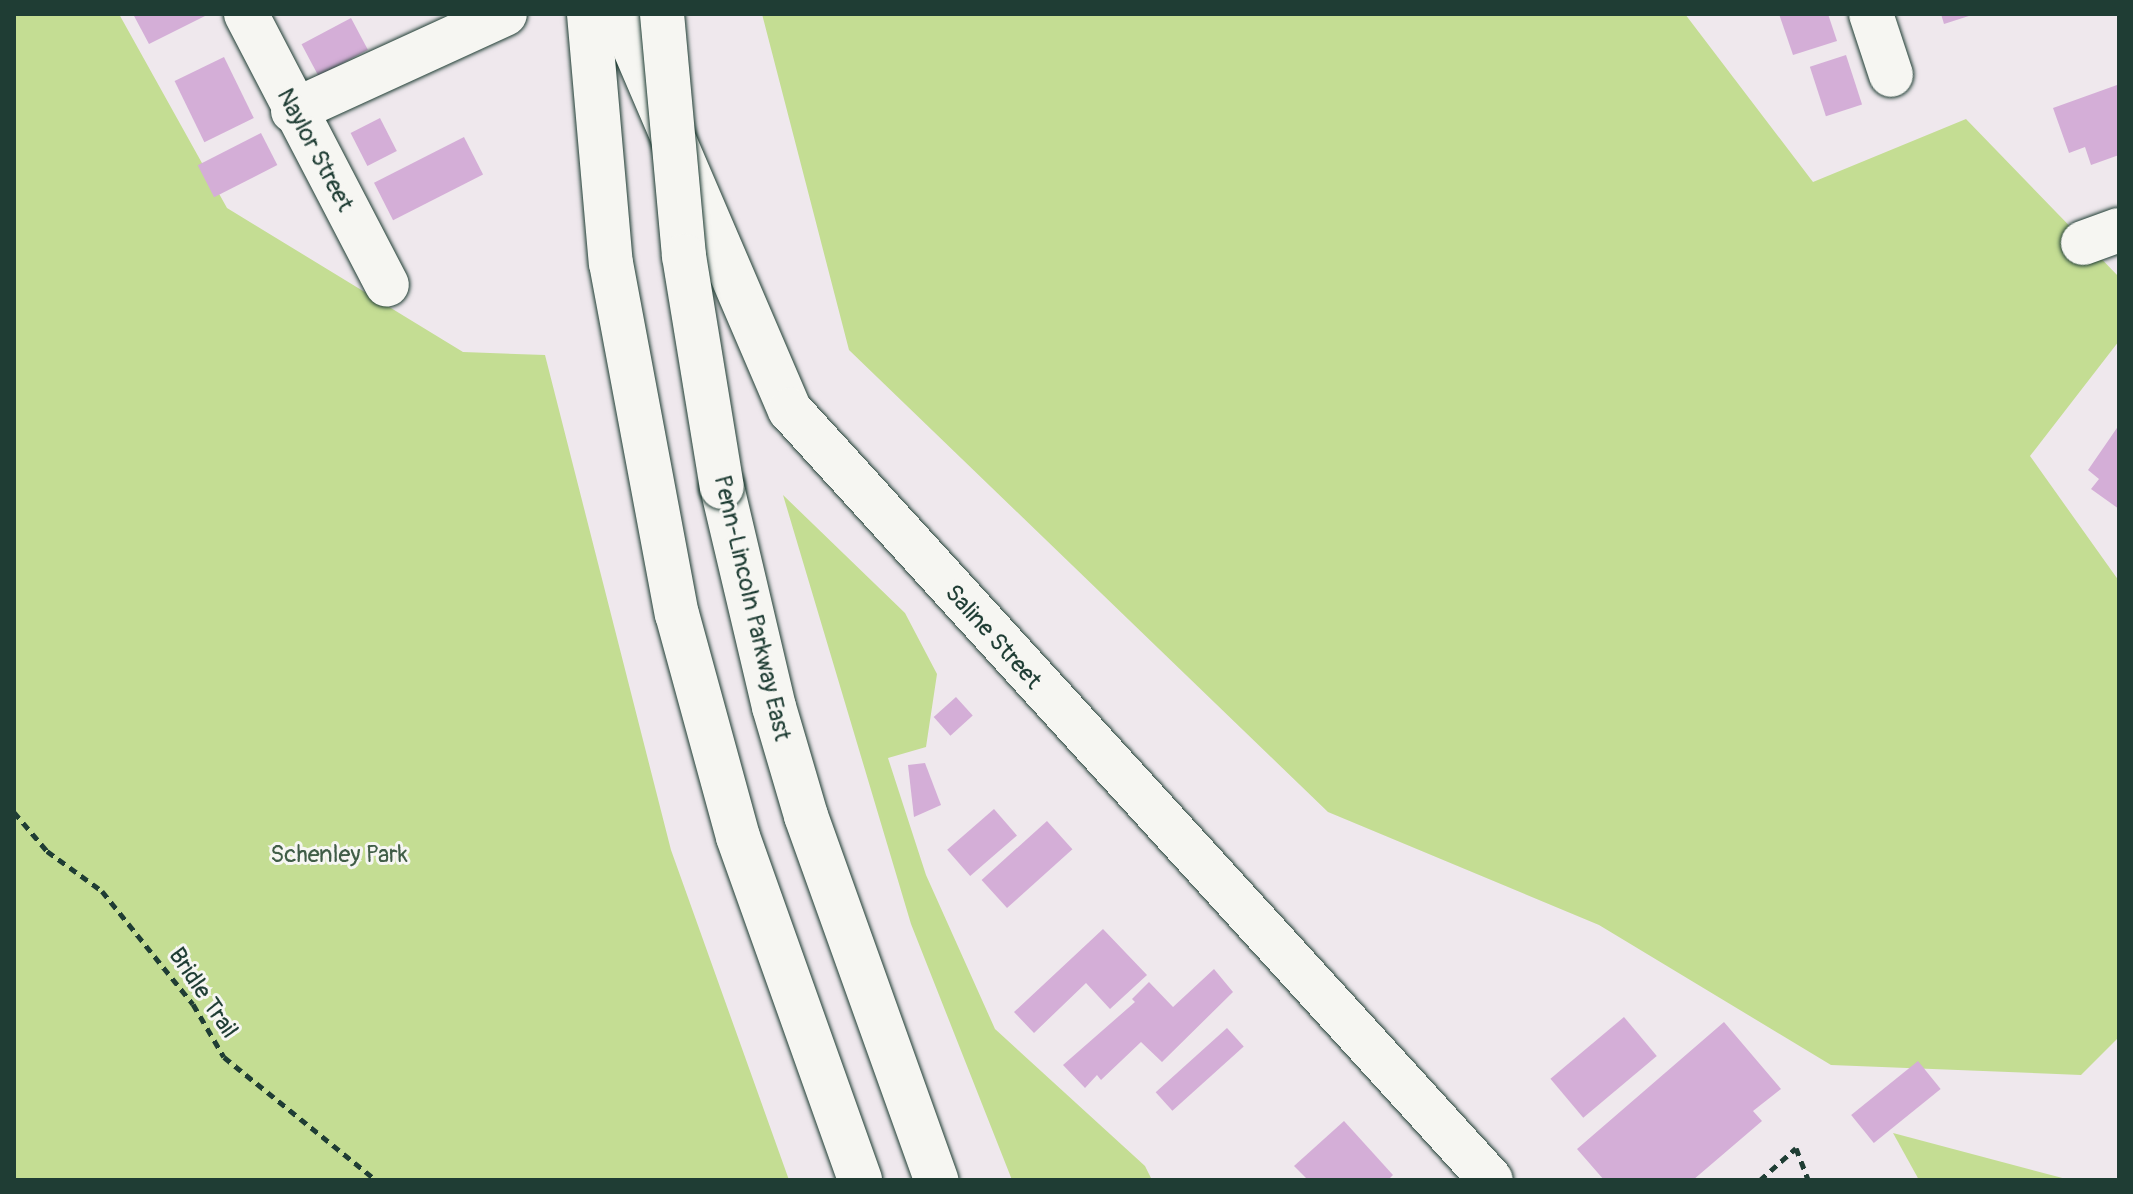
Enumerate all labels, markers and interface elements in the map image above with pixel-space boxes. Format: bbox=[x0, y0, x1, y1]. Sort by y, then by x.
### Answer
street label: Naylor Street bbox=[271, 84, 359, 216]
street label: Penn-Lincoln Parkway East bbox=[707, 472, 797, 744]
street label: Saline Street bbox=[939, 579, 1047, 695]
park label: Schenley Park bbox=[270, 841, 408, 869]
street label: Bridle Trail bbox=[162, 942, 244, 1044]

